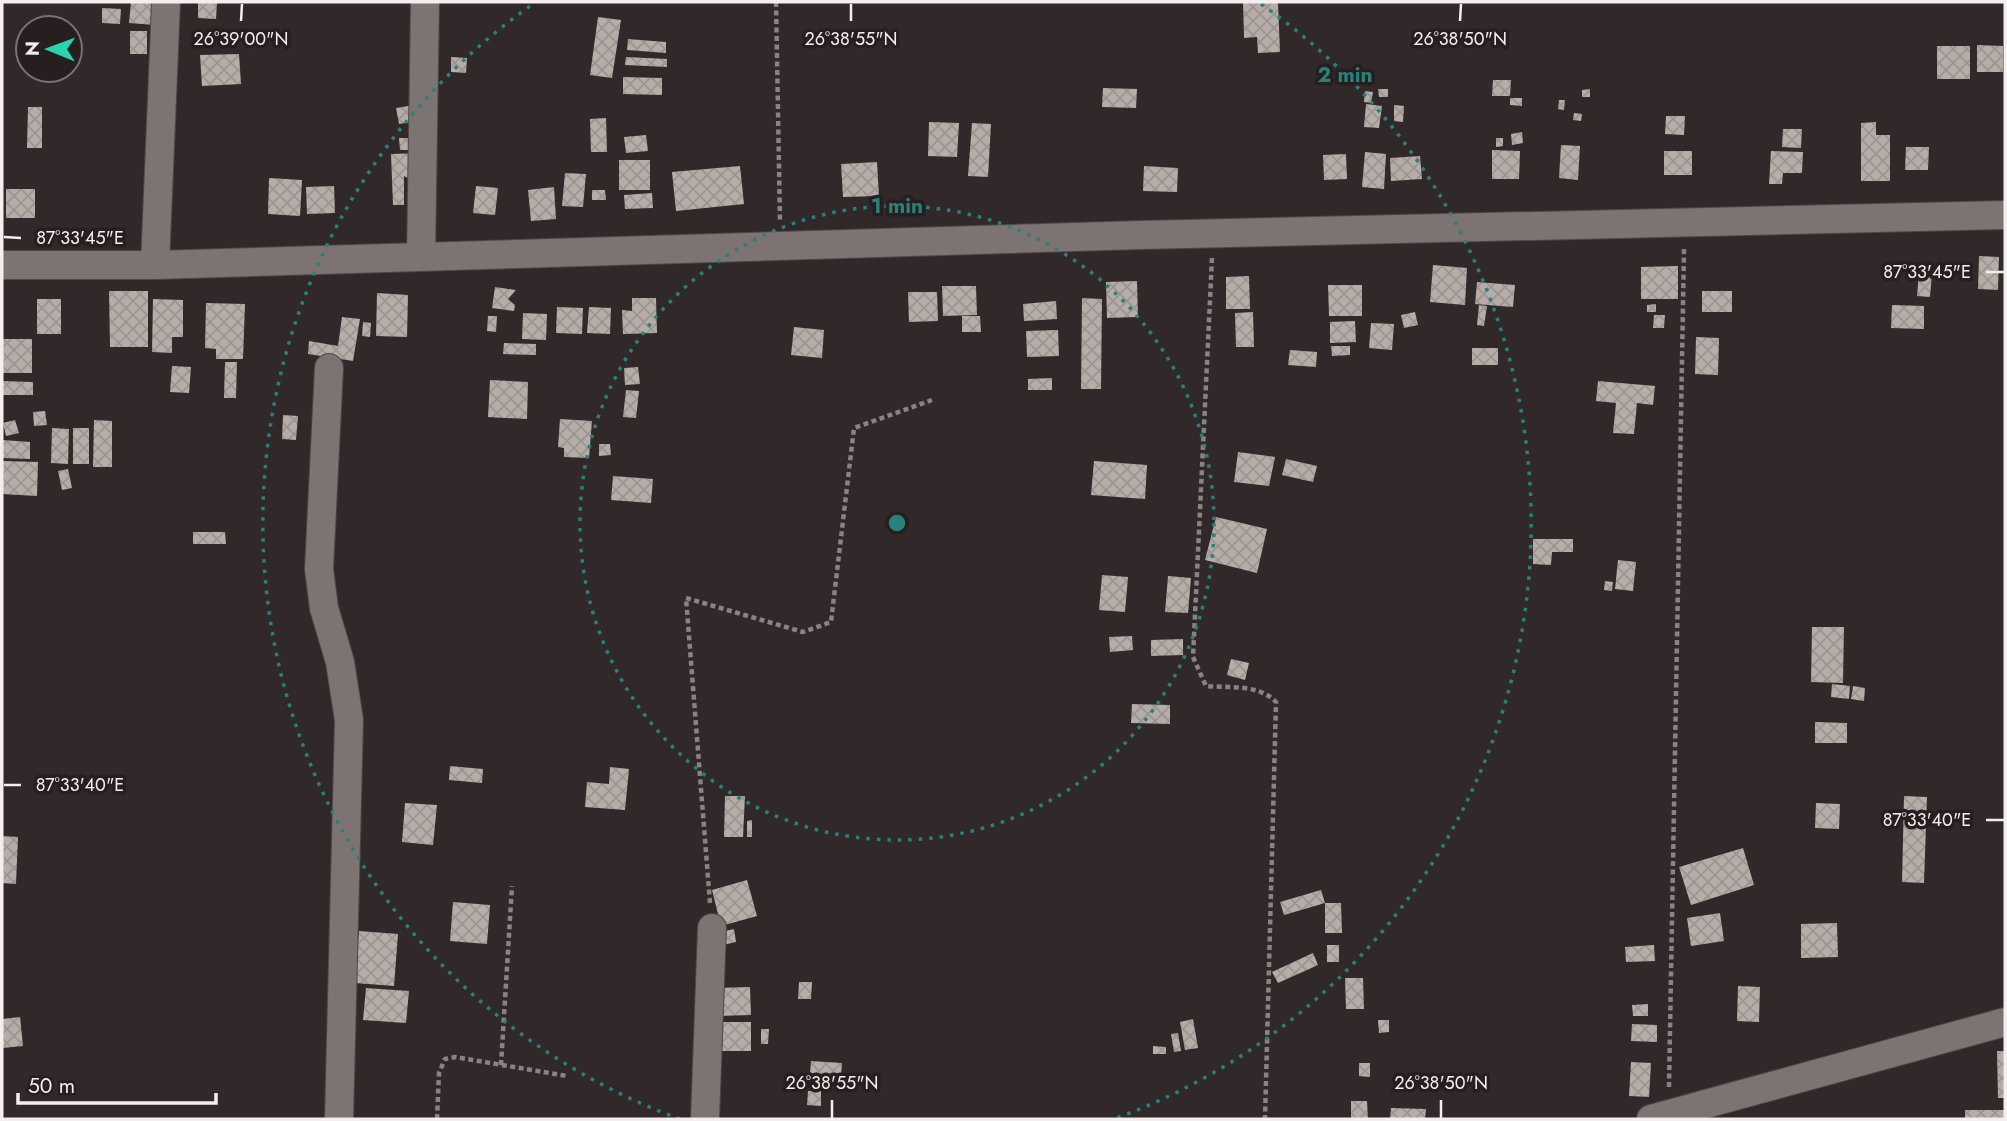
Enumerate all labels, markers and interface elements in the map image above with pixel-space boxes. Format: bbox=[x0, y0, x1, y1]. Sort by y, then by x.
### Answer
north arrow bbox=[14, 14, 84, 84]
text: 26°39'00"N bbox=[194, 26, 288, 52]
text: 26°38'55"N bbox=[804, 26, 898, 52]
text: 26°38'50"N bbox=[1413, 26, 1507, 52]
text: N bbox=[19, 41, 46, 56]
text: 2 min bbox=[1317, 60, 1373, 90]
text: 1 min bbox=[871, 191, 923, 221]
text: 87°33'45"E bbox=[36, 225, 124, 251]
text: 87°33'45"E bbox=[1883, 259, 1971, 285]
centre of rings bbox=[885, 511, 909, 535]
text: 87°33'40"E bbox=[36, 772, 124, 798]
text: 87°33'40"E bbox=[1883, 807, 1971, 833]
scale bar bbox=[18, 1062, 215, 1106]
text: 26°38'55"N bbox=[785, 1070, 879, 1096]
text: 26°38'50"N bbox=[1394, 1070, 1488, 1096]
text: 50 m bbox=[28, 1071, 75, 1101]

